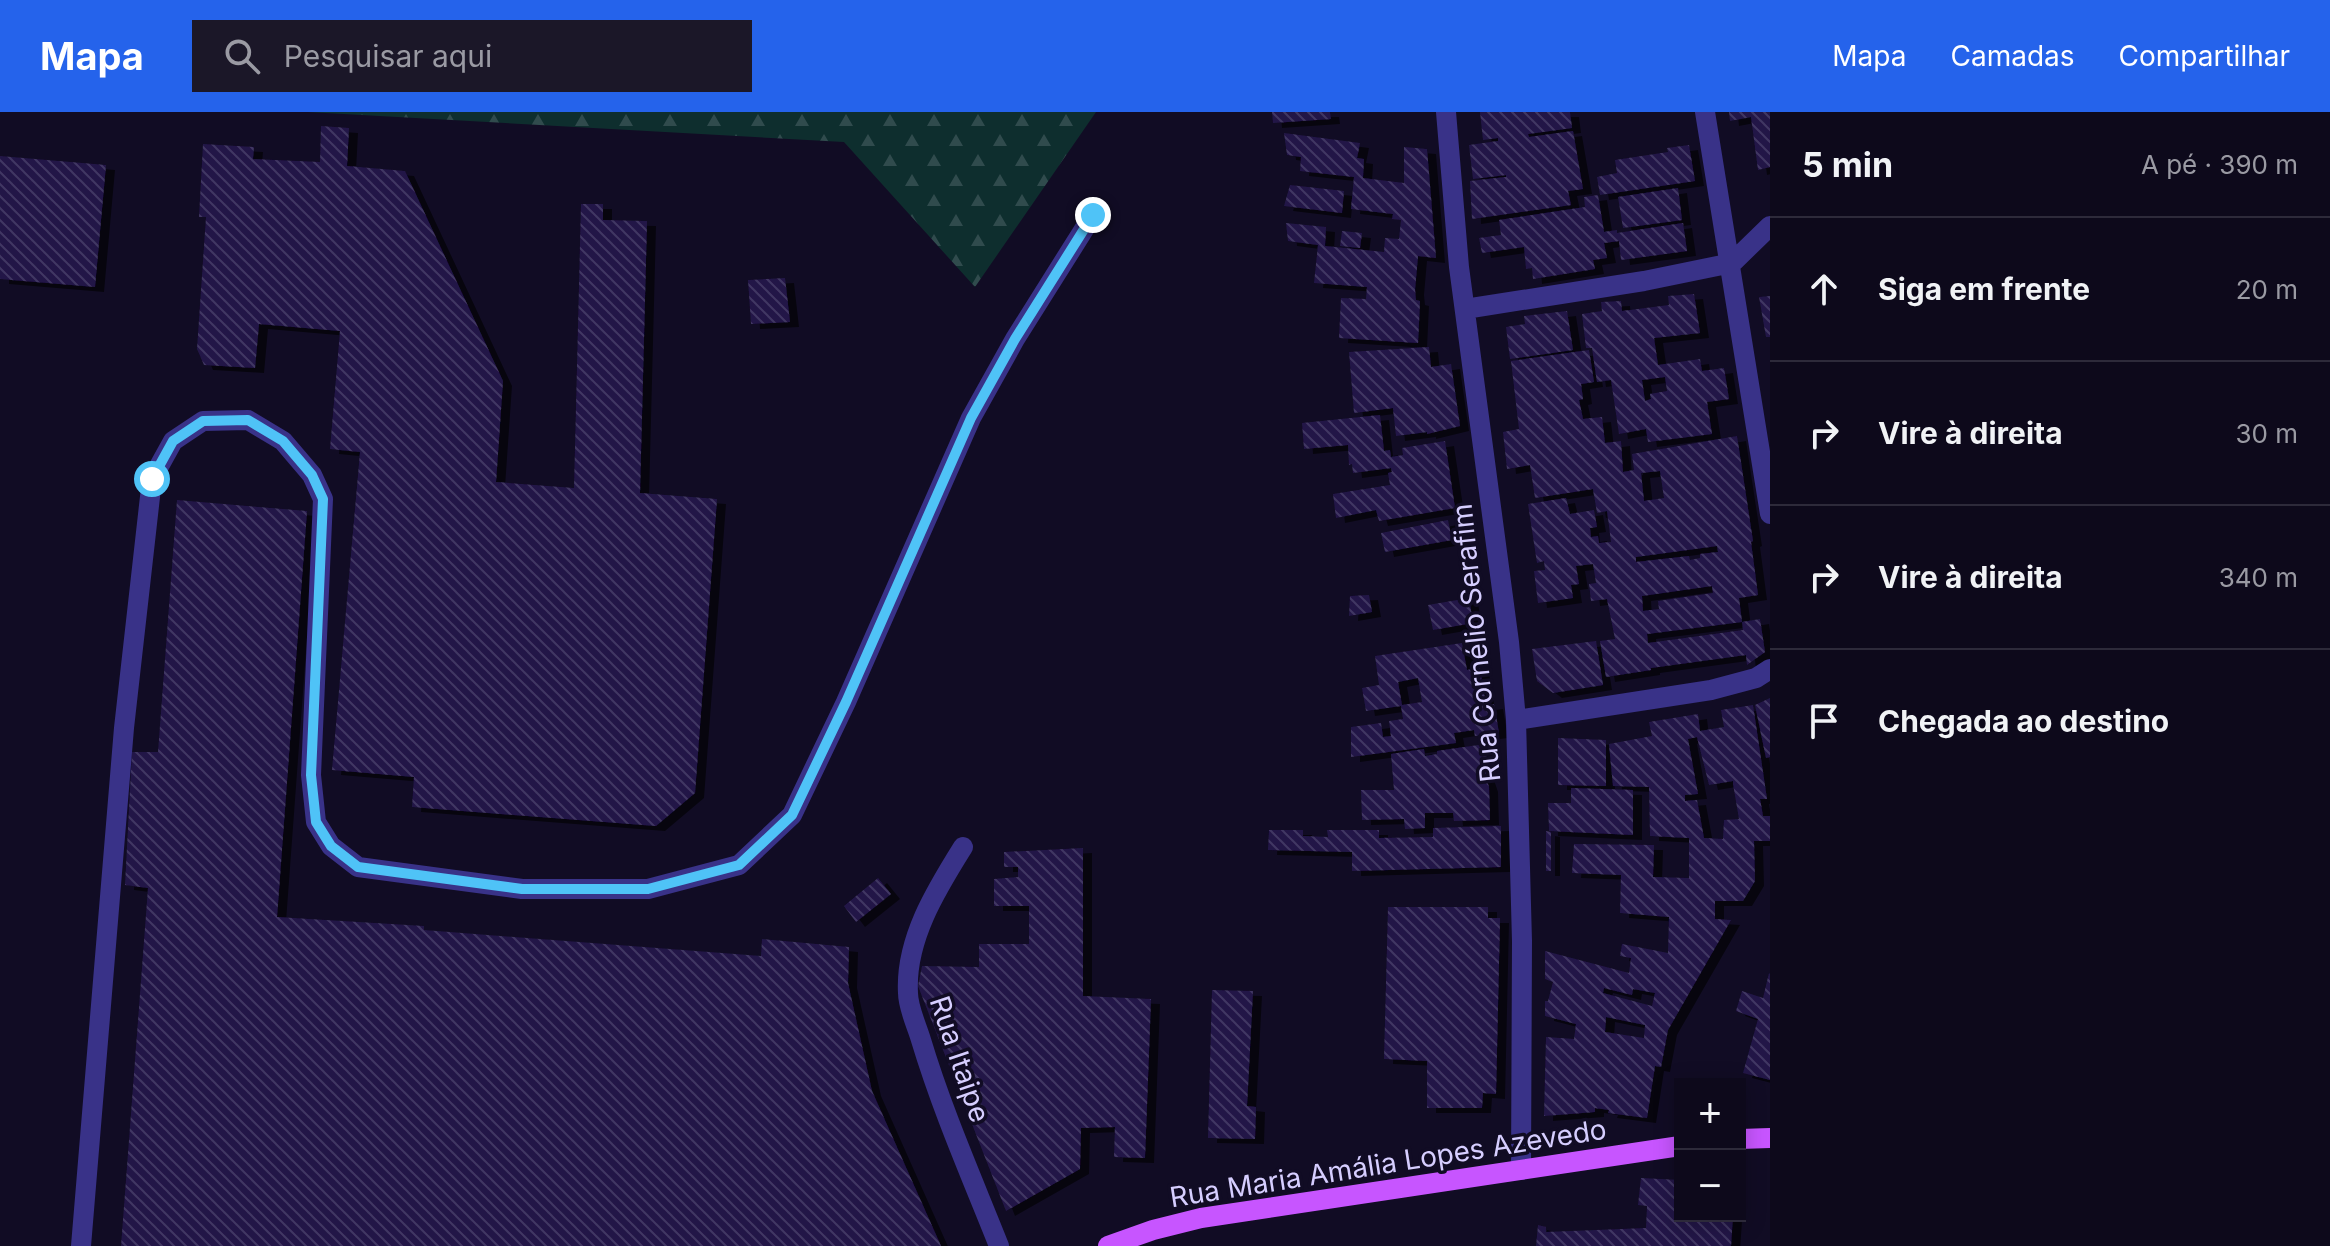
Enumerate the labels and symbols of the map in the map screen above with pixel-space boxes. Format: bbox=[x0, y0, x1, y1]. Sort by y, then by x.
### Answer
route end bbox=[1075, 197, 1111, 233]
route start bbox=[134, 461, 170, 497]
street label: Rua Cornélio Serafim bbox=[1444, 502, 1508, 784]
street label: Rua Itaipe bbox=[923, 991, 997, 1127]
street label: Rua Maria Amália Lopes Azevedo bbox=[1167, 1112, 1609, 1214]

